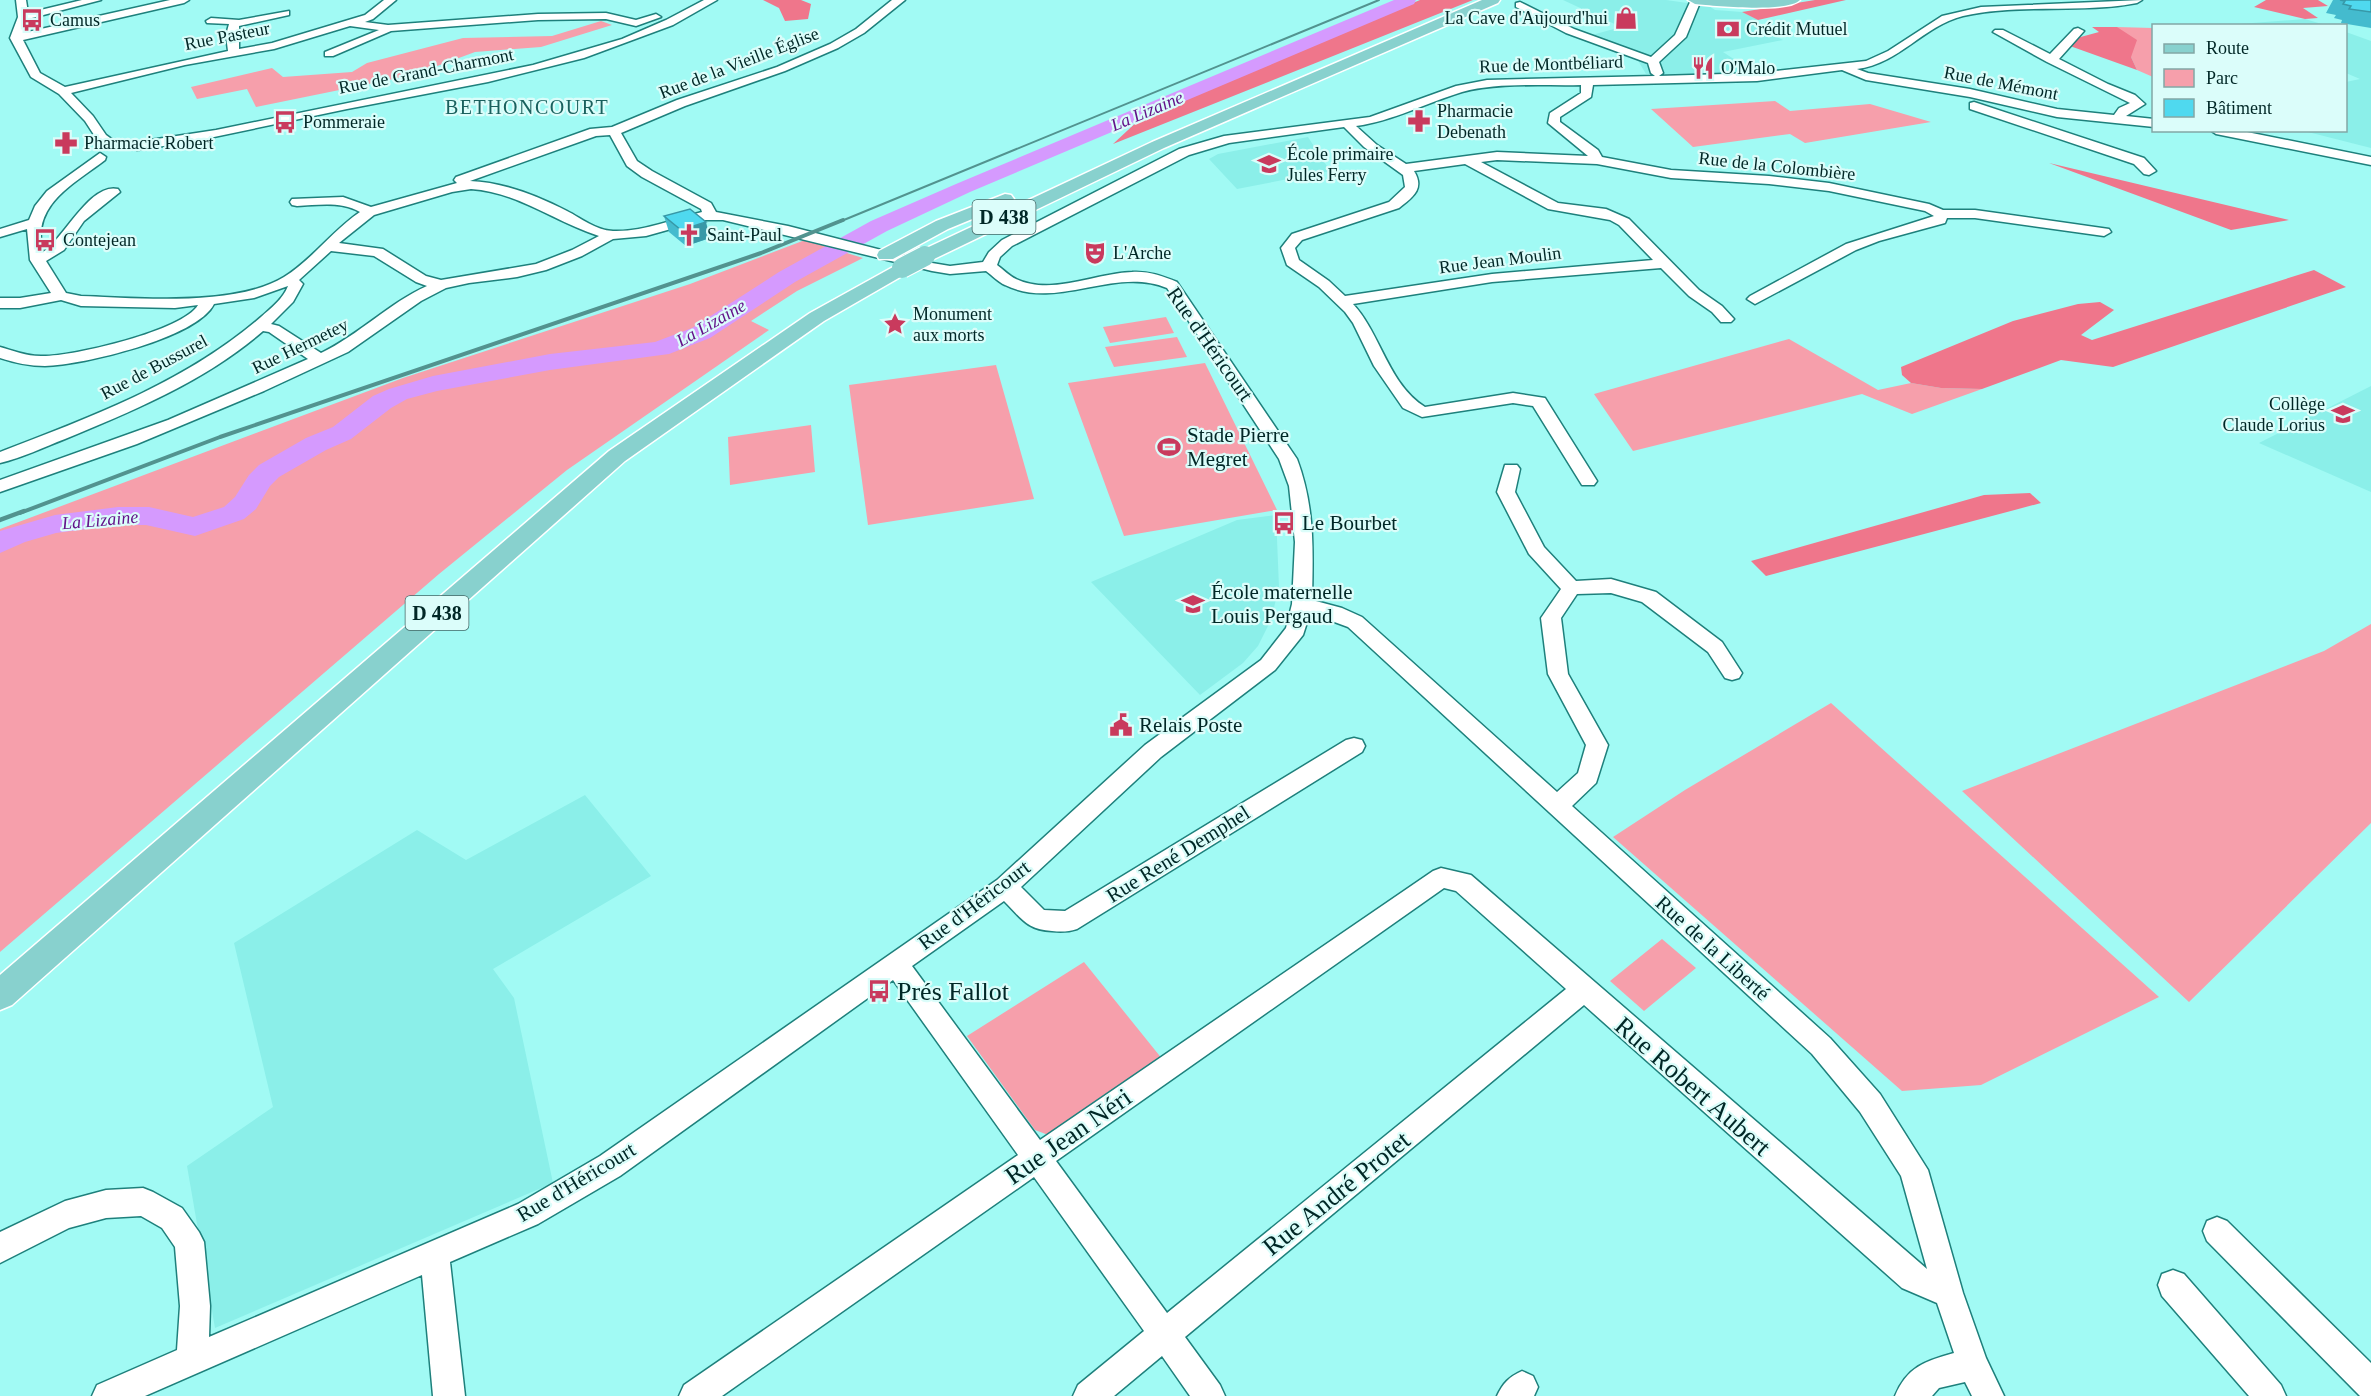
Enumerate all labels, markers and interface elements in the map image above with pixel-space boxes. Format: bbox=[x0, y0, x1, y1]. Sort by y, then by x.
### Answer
shop icon: La Cave d'Aujourd'hui bbox=[1613, 5, 1639, 31]
bus stop icon: Camus bbox=[19, 7, 45, 33]
place label: La Cave d'Aujourd'hui bbox=[1445, 8, 1608, 28]
place label: Camus bbox=[50, 10, 100, 30]
bank icon: Crédit Mutuel bbox=[1715, 16, 1741, 42]
street label: Rue Pasteur bbox=[183, 18, 271, 54]
place label: Crédit Mutuel bbox=[1746, 19, 1848, 39]
street label: Rue de la Vieille Église bbox=[656, 22, 822, 103]
legend bbox=[2152, 24, 2347, 132]
text: Route bbox=[2206, 38, 2249, 58]
street label: Rue de Grand-Charmont bbox=[337, 44, 515, 98]
street label: Rue de Montbéliard bbox=[1479, 51, 1623, 77]
restaurant icon: O'Malo bbox=[1690, 55, 1716, 81]
place label: O'Malo bbox=[1721, 58, 1775, 78]
street label: Rue de Mémont bbox=[1942, 62, 2060, 104]
text: Parc bbox=[2206, 68, 2238, 88]
water label: La Lizaine bbox=[1107, 87, 1186, 136]
district label: BETHONCOURT bbox=[445, 96, 609, 118]
text: Bâtiment bbox=[2206, 98, 2272, 118]
place label: Pharmacie Debenath bbox=[1437, 101, 1513, 142]
pharmacy icon: Pharmacie Debenath bbox=[1406, 108, 1432, 134]
bus stop icon: Pommeraie bbox=[272, 109, 298, 135]
place label: Pommeraie bbox=[303, 112, 385, 132]
pharmacy icon: Pharmacie Robert bbox=[53, 130, 79, 156]
place label: Pharmacie Robert bbox=[84, 133, 213, 153]
place label: École primaire Jules Ferry bbox=[1287, 143, 1393, 185]
street label: Rue de la Colombière bbox=[1698, 148, 1856, 184]
school or university icon: École primaire Jules Ferry bbox=[1256, 151, 1282, 177]
road number: D 438 bbox=[972, 200, 1036, 234]
church icon: Saint-Paul bbox=[676, 222, 702, 248]
place label: Saint-Paul bbox=[707, 225, 782, 245]
bus stop icon: Contejean bbox=[32, 227, 58, 253]
place label: Contejean bbox=[63, 230, 136, 250]
theatre icon: L'Arche bbox=[1082, 240, 1108, 266]
place label: L'Arche bbox=[1113, 243, 1171, 263]
street label: Rue Jean Moulin bbox=[1438, 243, 1562, 277]
street label: Rue d'Héricourt bbox=[1162, 282, 1258, 406]
water label: La Lizaine bbox=[672, 295, 749, 351]
place label: Monument aux morts bbox=[913, 304, 992, 345]
place icon: Monument aux morts bbox=[882, 311, 908, 337]
street label: Rue Hermetey bbox=[249, 314, 351, 378]
street label: Rue de Bussurel bbox=[97, 330, 211, 404]
place label: Collège Claude Lorius bbox=[2223, 394, 2325, 435]
school or university icon: Collège Claude Lorius bbox=[2330, 401, 2356, 427]
place label: Stade Pierre Megret bbox=[1187, 423, 1289, 471]
sports icon: Stade Pierre Megret bbox=[1156, 434, 1182, 460]
water label: La Lizaine bbox=[60, 507, 139, 533]
bus stop icon: Le Bourbet bbox=[1271, 510, 1297, 536]
place label: Le Bourbet bbox=[1302, 511, 1397, 535]
place label: École maternelle Louis Pergaud bbox=[1211, 580, 1353, 628]
school or university icon: École maternelle Louis Pergaud bbox=[1180, 591, 1206, 617]
road number: D 438 bbox=[406, 596, 468, 630]
public building icon: Relais Poste bbox=[1108, 712, 1134, 738]
place label: Relais Poste bbox=[1139, 713, 1242, 737]
street label: Rue René Demphel bbox=[1102, 800, 1254, 908]
street label: Rue d'Héricourt bbox=[913, 855, 1035, 955]
street label: Rue de la Liberté bbox=[1651, 891, 1775, 1005]
place label: Prés Fallot bbox=[897, 977, 1010, 1006]
bus stop icon: Prés Fallot bbox=[866, 978, 892, 1004]
street label: Rue Robert Aubert bbox=[1609, 1011, 1777, 1162]
street label: Rue Jean Néri bbox=[1000, 1082, 1137, 1191]
street label: Rue André Protet bbox=[1257, 1125, 1416, 1261]
street label: Rue d'Héricourt bbox=[512, 1137, 640, 1227]

